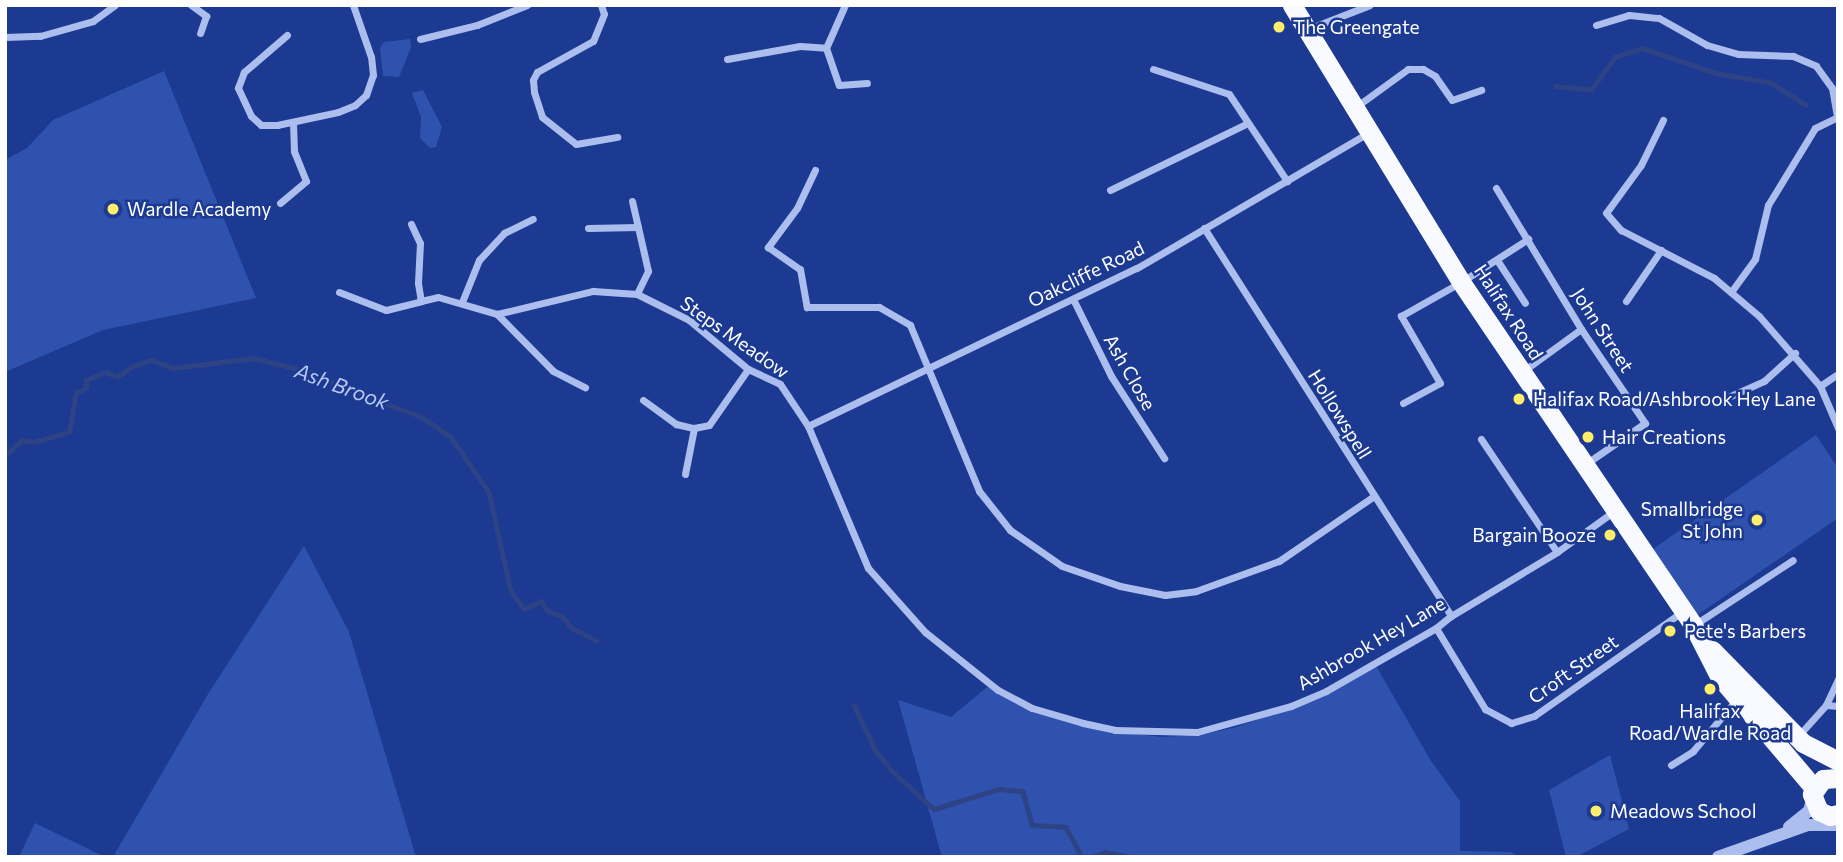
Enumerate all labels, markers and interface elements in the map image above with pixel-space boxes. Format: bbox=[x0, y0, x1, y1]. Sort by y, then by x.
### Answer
place label: The Greengate bbox=[1293, 16, 1420, 38]
marker: The Greengate bbox=[1271, 19, 1287, 35]
place label: Wardle Academy bbox=[127, 198, 271, 220]
marker: Wardle Academy bbox=[105, 201, 121, 217]
street label: Oakcliffe Road bbox=[1024, 236, 1148, 312]
street label: Halifax Road bbox=[1470, 260, 1548, 364]
street label: John Street bbox=[1567, 284, 1639, 376]
street label: Steps Meadow bbox=[676, 291, 794, 383]
street label: Ash Close bbox=[1099, 330, 1161, 414]
water label: Ash Brook bbox=[292, 357, 392, 415]
street label: Hollowspell bbox=[1304, 365, 1376, 463]
place label: Halifax Road/Ashbrook Hey Lane bbox=[1533, 388, 1816, 410]
marker: Halifax Road/Ashbrook Hey Lane bbox=[1511, 391, 1527, 407]
place label: Hair Creations bbox=[1602, 426, 1726, 448]
marker: Hair Creations bbox=[1580, 429, 1596, 445]
place label: Smallbridge St John bbox=[1641, 498, 1743, 542]
marker: Smallbridge St John bbox=[1749, 512, 1765, 528]
place label: Bargain Booze bbox=[1472, 524, 1596, 546]
marker: Bargain Booze bbox=[1602, 527, 1618, 543]
street label: Ashbrook Hey Lane bbox=[1293, 591, 1449, 695]
place label: Pete's Barbers bbox=[1684, 620, 1806, 642]
marker: Pete's Barbers bbox=[1662, 623, 1678, 639]
street label: Croft Street bbox=[1524, 630, 1622, 708]
marker: Halifax Road/Wardle Road bbox=[1702, 681, 1718, 697]
place label: Halifax Road/Wardle Road bbox=[1629, 700, 1791, 744]
place label: Meadows School bbox=[1610, 800, 1756, 822]
marker: Meadows School bbox=[1588, 803, 1604, 819]

